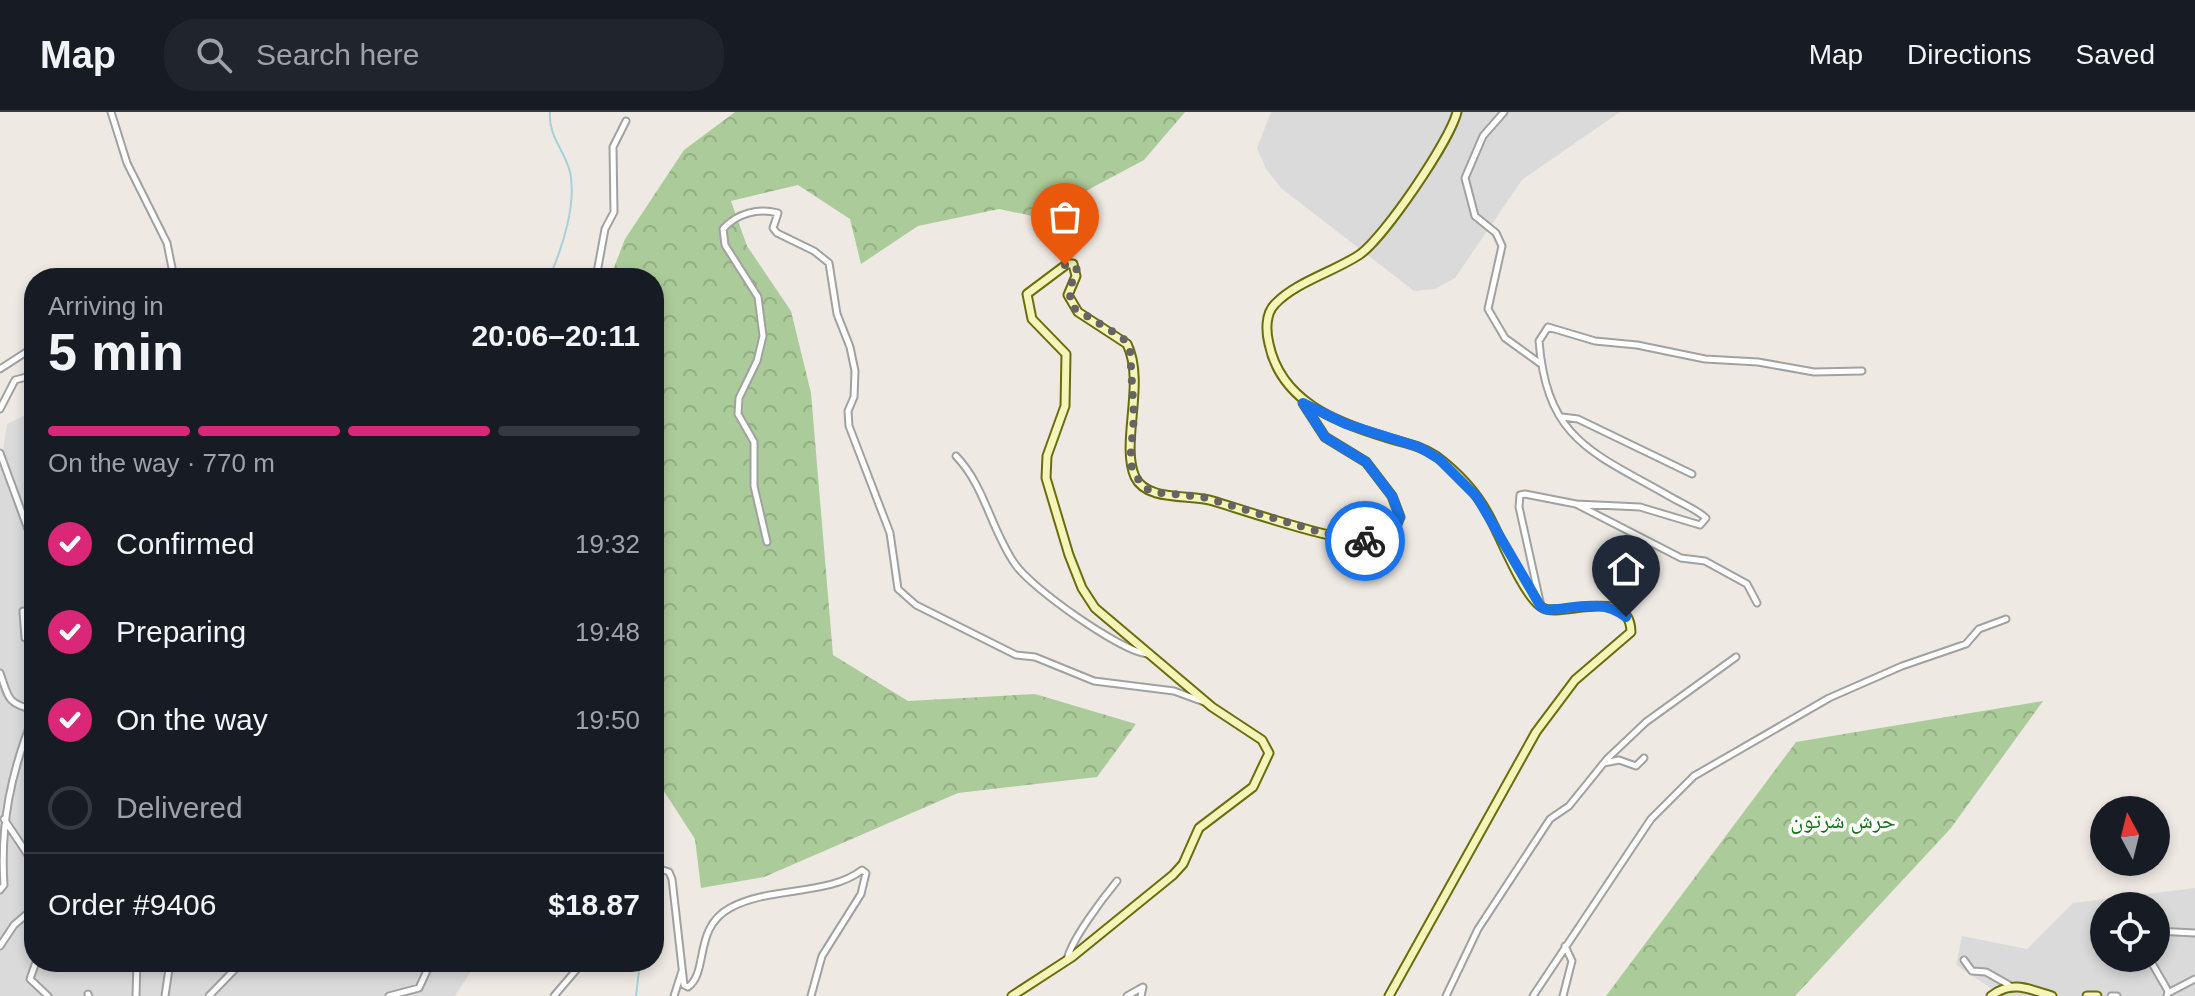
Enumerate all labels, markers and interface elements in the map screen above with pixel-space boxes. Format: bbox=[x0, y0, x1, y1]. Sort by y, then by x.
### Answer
search box bbox=[164, 19, 724, 91]
icon: search bbox=[192, 33, 236, 77]
text: Map bbox=[40, 34, 116, 76]
text: Search here bbox=[256, 38, 419, 71]
text: Map bbox=[1809, 39, 1863, 70]
text: Directions bbox=[1907, 39, 2032, 70]
text: Saved bbox=[2076, 39, 2155, 70]
pin bbox=[1031, 183, 1099, 265]
icon: bag bbox=[1043, 195, 1087, 239]
text: Arriving in bbox=[48, 291, 164, 321]
text: 20:06–20:11 bbox=[472, 319, 640, 352]
text: 5 min bbox=[48, 323, 184, 381]
text: On the way · 770 m bbox=[48, 448, 275, 478]
courier bbox=[1325, 501, 1405, 581]
icon: bike bbox=[1343, 519, 1387, 563]
icon: check bbox=[48, 522, 92, 566]
text: Confirmed bbox=[116, 527, 254, 560]
text: 19:32 bbox=[575, 529, 640, 559]
pin bbox=[1592, 535, 1660, 617]
icon: home bbox=[1604, 547, 1648, 591]
icon: check bbox=[48, 610, 92, 654]
text: Preparing bbox=[116, 615, 246, 648]
text: 19:48 bbox=[575, 617, 640, 647]
icon: check bbox=[48, 698, 92, 742]
text: On the way bbox=[116, 703, 268, 736]
text: 19:50 bbox=[575, 705, 640, 735]
text: Delivered bbox=[116, 791, 243, 824]
north arrow bbox=[2090, 796, 2170, 876]
map controls bbox=[2090, 796, 2170, 972]
park label: حرش شرتون bbox=[1790, 808, 1896, 834]
text: Order #9406 bbox=[48, 888, 216, 921]
text: $18.87 bbox=[548, 888, 640, 921]
button: locate bbox=[2090, 892, 2170, 972]

